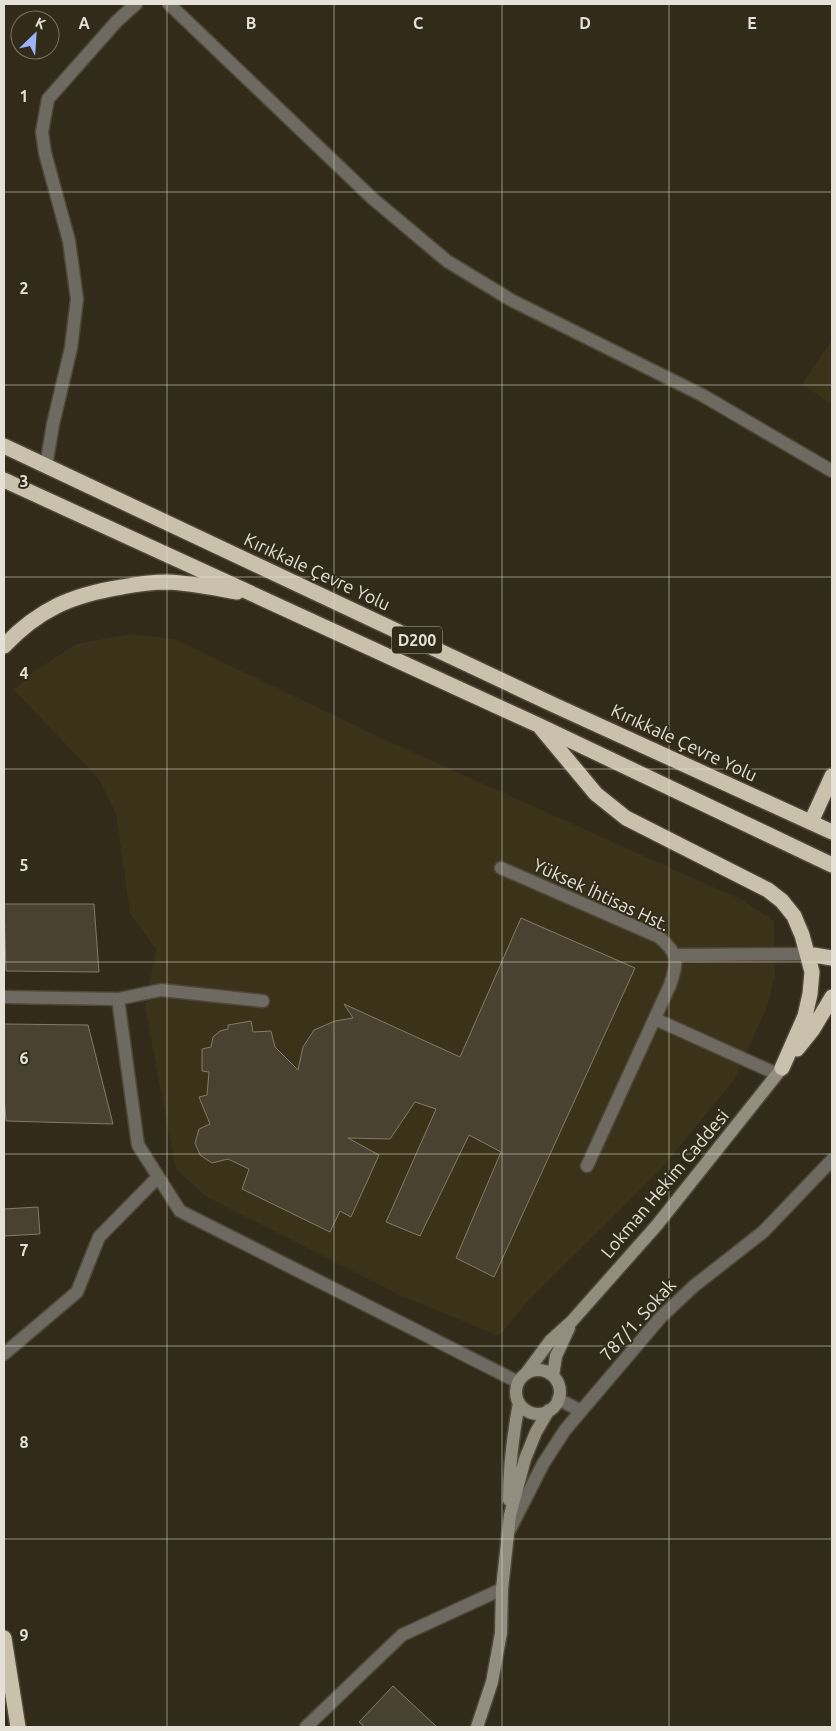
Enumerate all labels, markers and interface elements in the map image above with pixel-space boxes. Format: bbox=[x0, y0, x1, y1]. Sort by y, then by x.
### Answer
north arrow bbox=[10, 10, 60, 60]
text: K bbox=[33, 14, 49, 33]
text: A bbox=[78, 14, 90, 32]
text: B bbox=[246, 14, 256, 32]
text: C bbox=[413, 14, 423, 32]
text: D bbox=[579, 14, 591, 32]
text: E bbox=[747, 14, 757, 32]
text: 1 bbox=[19, 87, 29, 105]
text: 2 bbox=[19, 279, 29, 297]
text: 3 bbox=[19, 472, 29, 490]
street label: Kırıkkale Çevre Yolu bbox=[241, 528, 394, 614]
road number: D200 bbox=[392, 626, 442, 654]
text: 4 bbox=[19, 664, 29, 682]
street label: Kırıkkale Çevre Yolu bbox=[608, 699, 761, 785]
street label: Yüksek İhtisas Hst. bbox=[530, 854, 673, 934]
text: 5 bbox=[19, 856, 29, 874]
text: 6 bbox=[19, 1049, 29, 1067]
street label: Lokman Hekim Caddesi bbox=[596, 1105, 732, 1261]
text: 7 bbox=[19, 1241, 29, 1259]
street label: 787/1. Sokak bbox=[595, 1274, 679, 1364]
text: 8 bbox=[19, 1433, 29, 1451]
text: 9 bbox=[19, 1626, 29, 1644]

